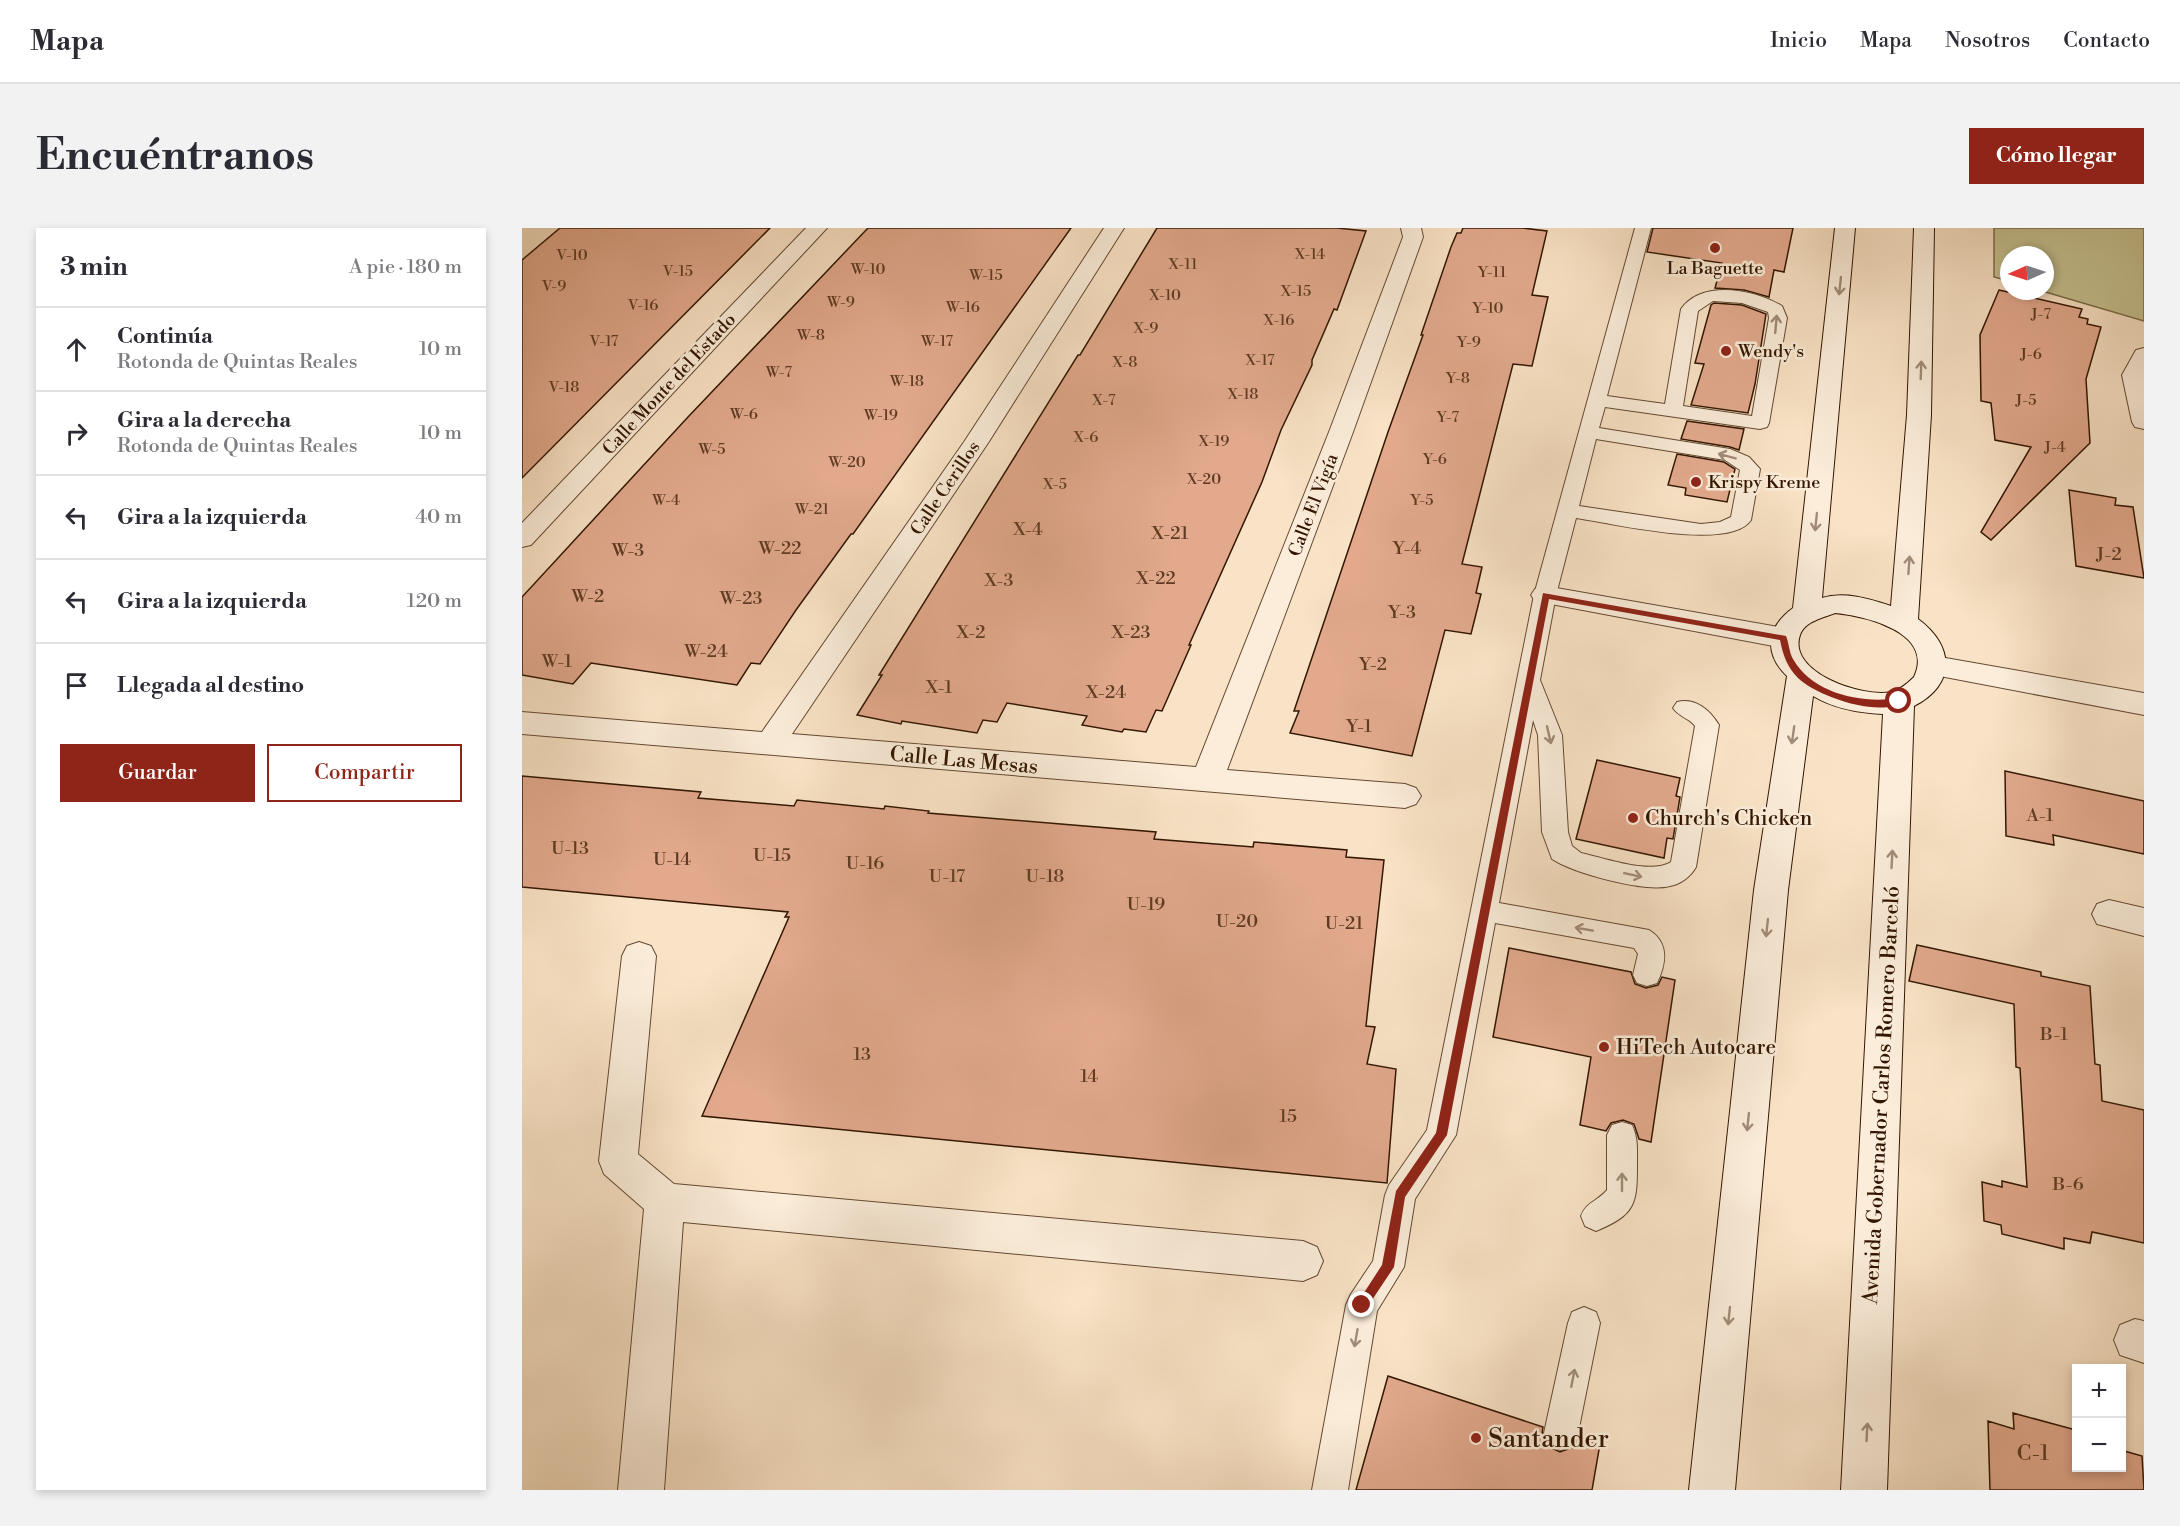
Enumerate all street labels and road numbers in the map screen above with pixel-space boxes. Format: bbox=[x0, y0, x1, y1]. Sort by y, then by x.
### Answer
street label: Calle Monte del Estado bbox=[598, 309, 741, 460]
street label: Calle Cerillos bbox=[905, 437, 986, 540]
street label: Calle El Vigía bbox=[1283, 450, 1344, 560]
street label: Calle Las Mesas bbox=[889, 742, 1039, 780]
street label: Avenida Gobernador Carlos Romero Barceló bbox=[1858, 885, 1906, 1306]

